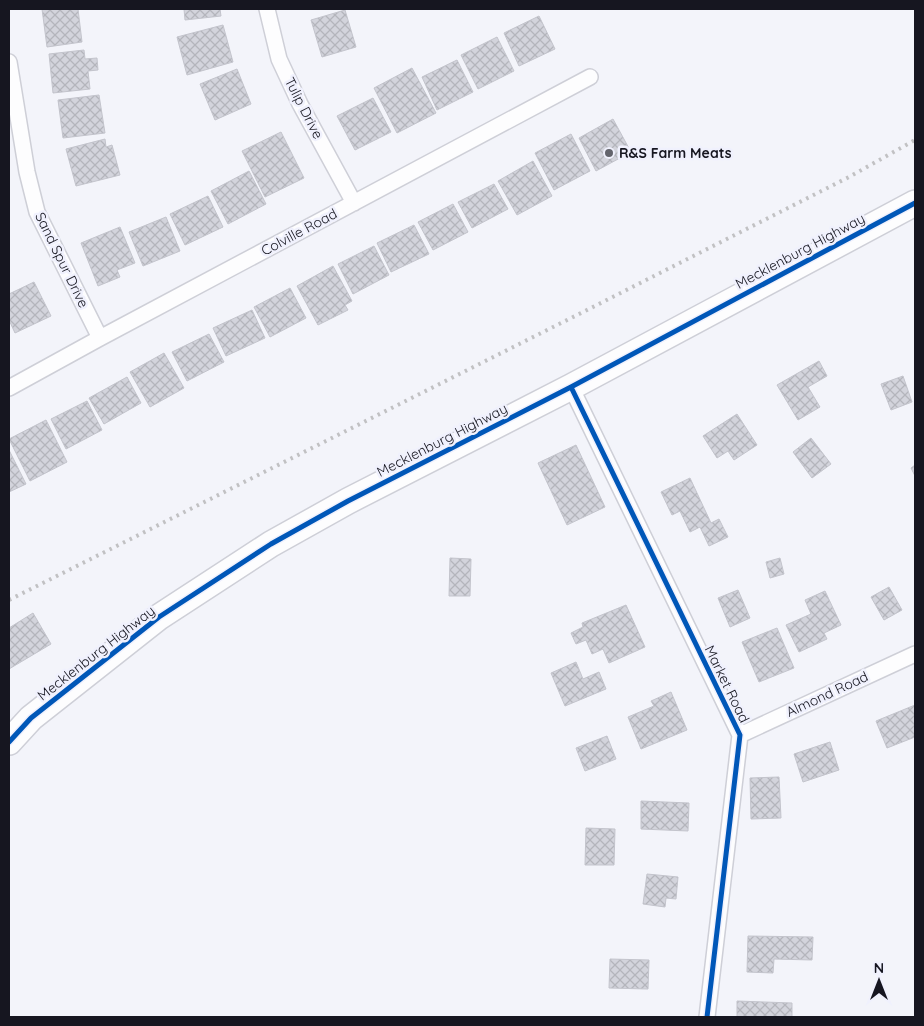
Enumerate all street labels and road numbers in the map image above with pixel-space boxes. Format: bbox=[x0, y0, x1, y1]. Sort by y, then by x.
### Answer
street label: Tulip Drive bbox=[281, 74, 327, 142]
street label: Colville Road bbox=[258, 204, 340, 260]
street label: Sand Spur Drive bbox=[31, 209, 93, 311]
street label: Mecklenburg Highway bbox=[732, 209, 868, 293]
street label: Mecklenburg Highway bbox=[374, 399, 510, 481]
street label: Mecklenburg Highway bbox=[34, 602, 158, 704]
street label: Market Road bbox=[701, 642, 753, 726]
street label: Almond Road bbox=[783, 667, 871, 721]

